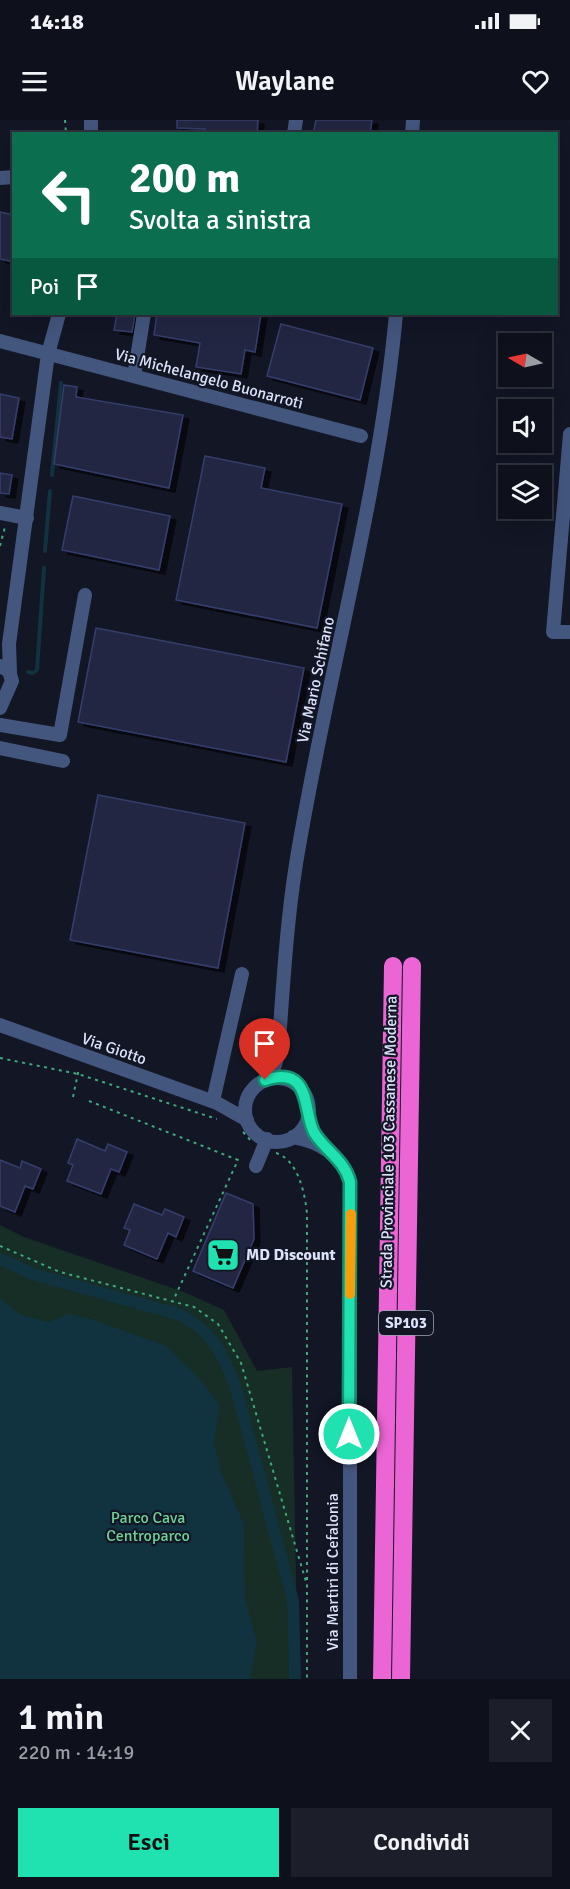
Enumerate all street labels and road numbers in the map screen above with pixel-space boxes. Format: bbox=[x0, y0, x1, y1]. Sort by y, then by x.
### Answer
street label: Via Michelangelo Buonarroti bbox=[113, 344, 305, 414]
street label: Via Mario Schifano bbox=[293, 615, 339, 745]
street label: Strada Provinciale 103 Cassanese Moderna bbox=[376, 996, 402, 1288]
street label: Via Giotto bbox=[79, 1029, 149, 1069]
road number: SP103 bbox=[379, 1311, 433, 1335]
street label: Via Martiri di Cefalonia bbox=[323, 1493, 343, 1651]

